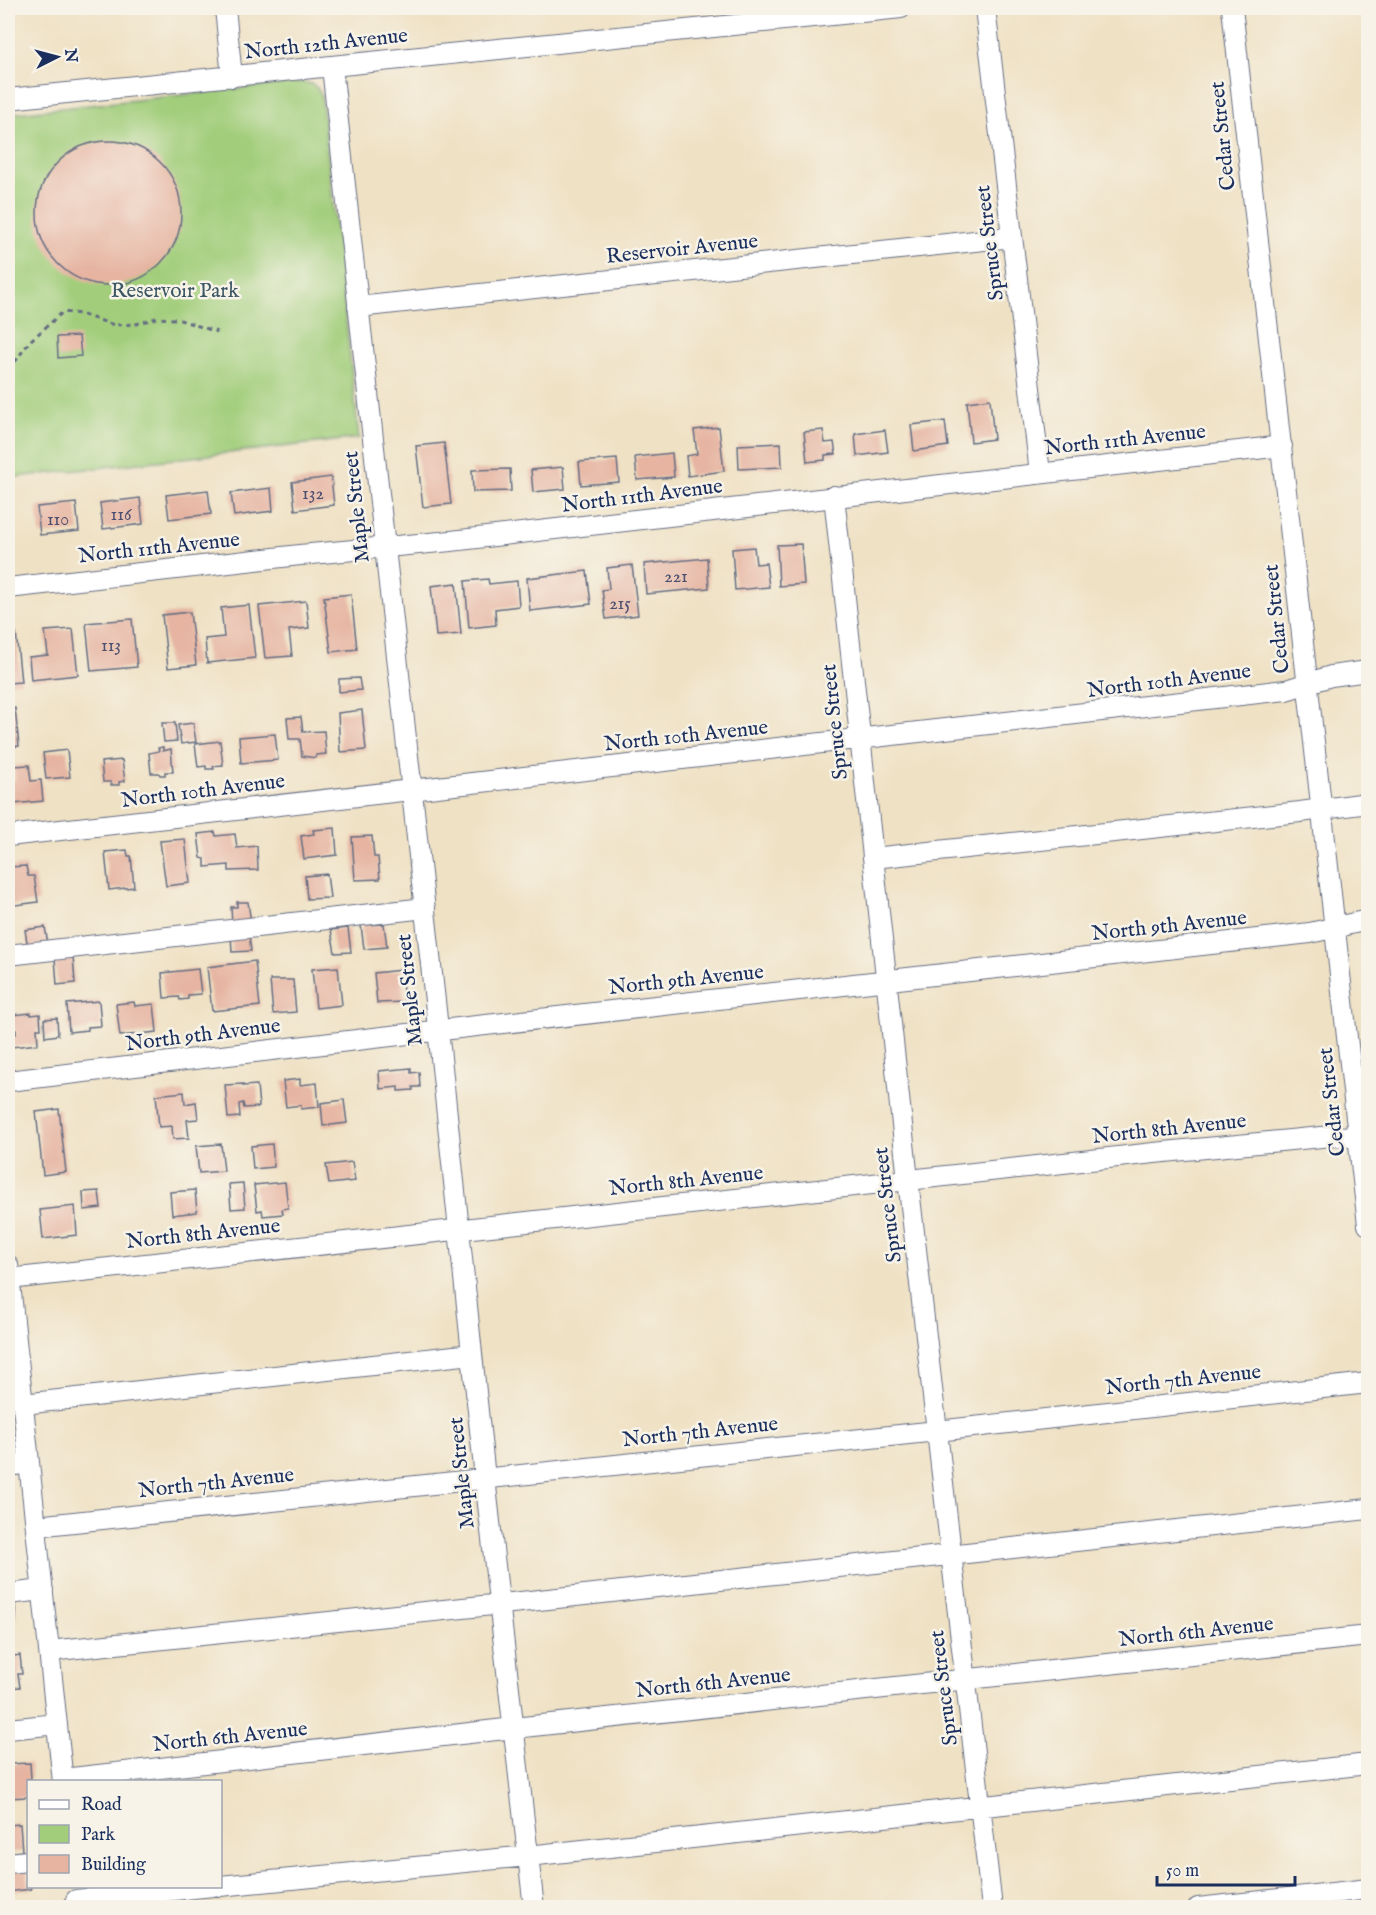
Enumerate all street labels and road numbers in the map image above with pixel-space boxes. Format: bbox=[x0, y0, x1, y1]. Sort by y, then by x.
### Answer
street label: North 12th Avenue bbox=[243, 22, 410, 67]
street label: Cedar Street bbox=[1204, 80, 1243, 192]
street label: Spruce Street bbox=[970, 184, 1011, 302]
street label: Reservoir Avenue bbox=[605, 228, 760, 271]
street label: North 11th Avenue bbox=[1043, 419, 1208, 462]
street label: Maple Street bbox=[338, 450, 377, 564]
street label: North 11th Avenue bbox=[560, 473, 725, 520]
street label: North 11th Avenue bbox=[77, 527, 242, 570]
street label: Cedar Street bbox=[1258, 563, 1297, 675]
street label: North 10th Avenue bbox=[1086, 658, 1253, 705]
street label: Spruce Street bbox=[816, 663, 855, 781]
street label: North 10th Avenue bbox=[603, 714, 770, 759]
street label: North 10th Avenue bbox=[120, 768, 287, 815]
street label: North 9th Avenue bbox=[1090, 905, 1248, 948]
street label: Maple Street bbox=[391, 933, 430, 1047]
street label: North 9th Avenue bbox=[607, 959, 765, 1002]
street label: North 9th Avenue bbox=[124, 1013, 283, 1058]
street label: Cedar Street bbox=[1312, 1046, 1353, 1158]
street label: North 8th Avenue bbox=[1091, 1108, 1248, 1151]
street label: Spruce Street bbox=[868, 1146, 909, 1264]
street label: North 8th Avenue bbox=[608, 1160, 765, 1203]
street label: North 8th Avenue bbox=[125, 1213, 282, 1256]
street label: North 7th Avenue bbox=[1104, 1359, 1263, 1402]
street label: North 7th Avenue bbox=[621, 1411, 780, 1454]
street label: Maple Street bbox=[443, 1416, 482, 1530]
street label: North 7th Avenue bbox=[137, 1462, 296, 1505]
street label: North 6th Avenue bbox=[1117, 1611, 1275, 1654]
street label: Spruce Street bbox=[924, 1629, 965, 1747]
street label: North 6th Avenue bbox=[634, 1662, 792, 1705]
street label: North 6th Avenue bbox=[151, 1716, 309, 1759]

